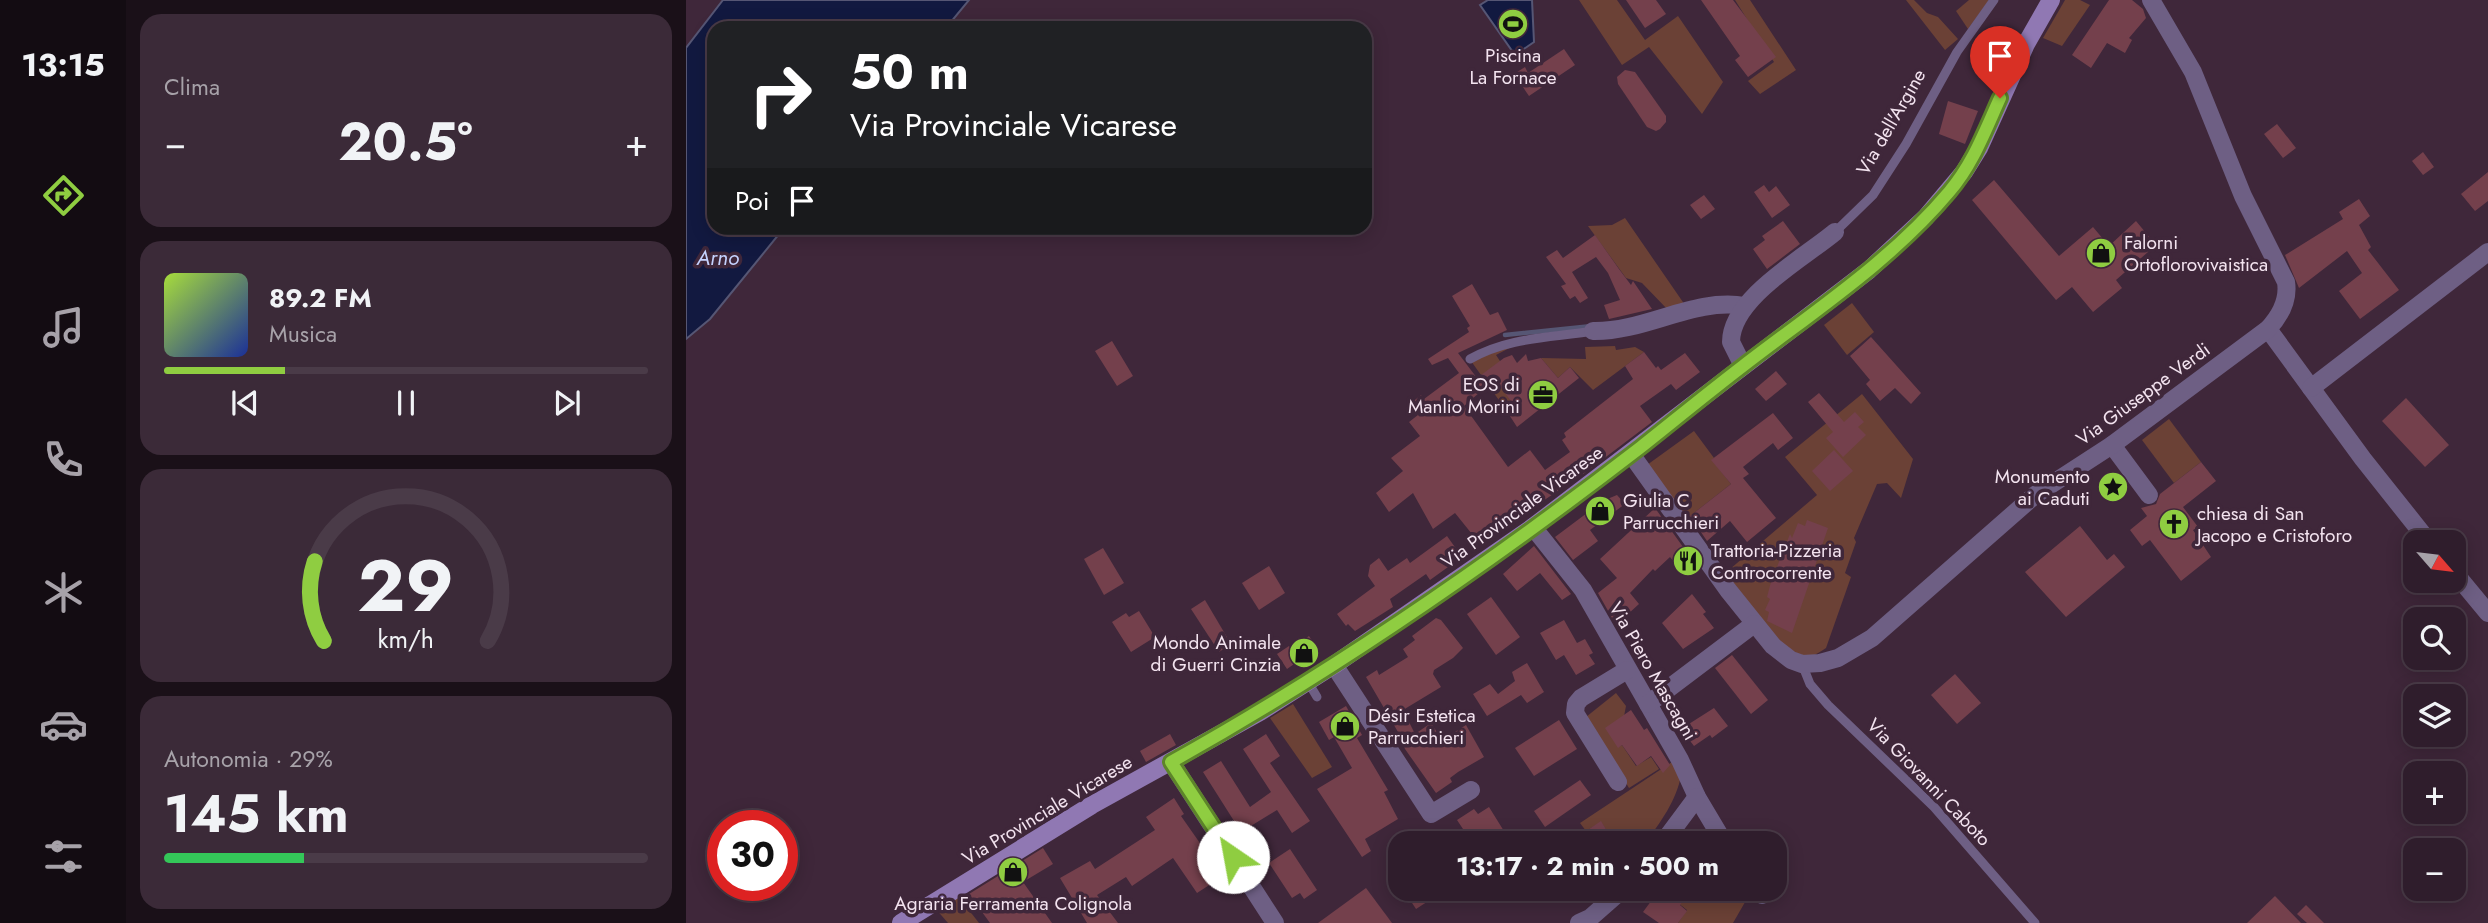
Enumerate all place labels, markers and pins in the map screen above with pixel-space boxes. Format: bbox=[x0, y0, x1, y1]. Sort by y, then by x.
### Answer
sports icon: Piscina La Fornace bbox=[1496, 7, 1530, 41]
pin bbox=[1970, 26, 2030, 98]
place label: Piscina La Fornace bbox=[1469, 42, 1557, 91]
place label: Falorni Ortoflorovivaistica bbox=[2124, 229, 2268, 278]
shop icon: Falorni Ortoflorovivaistica bbox=[2084, 236, 2118, 270]
place label: EOS di Manlio Morini bbox=[1408, 371, 1520, 420]
office icon: EOS di Manlio Morini bbox=[1526, 378, 1560, 412]
place label: Monumento ai Caduti bbox=[1995, 463, 2090, 512]
place icon: Monumento ai Caduti bbox=[2096, 470, 2130, 504]
place label: Giulia C Parrucchieri bbox=[1623, 487, 1719, 536]
shop icon: Giulia C Parrucchieri bbox=[1583, 494, 1617, 528]
place label: chiesa di San Jacopo e Cristoforo bbox=[2194, 500, 2352, 549]
church icon: chiesa di San Jacopo e Cristoforo bbox=[2157, 507, 2191, 541]
place label: Trattoria-Pizzeria Controcorrente bbox=[1711, 537, 1842, 586]
restaurant icon: Trattoria-Pizzeria Controcorrente bbox=[1671, 544, 1705, 578]
place label: Mondo Animale di Guerri Cinzia bbox=[1151, 629, 1281, 678]
shop icon: Mondo Animale di Guerri Cinzia bbox=[1287, 636, 1321, 670]
place label: Désir Estetica Parrucchieri bbox=[1368, 702, 1476, 751]
shop icon: Désir Estetica Parrucchieri bbox=[1328, 709, 1362, 743]
shop icon: Agraria Ferramenta Colignola bbox=[996, 855, 1030, 889]
place label: Agraria Ferramenta Colignola bbox=[894, 890, 1132, 917]

